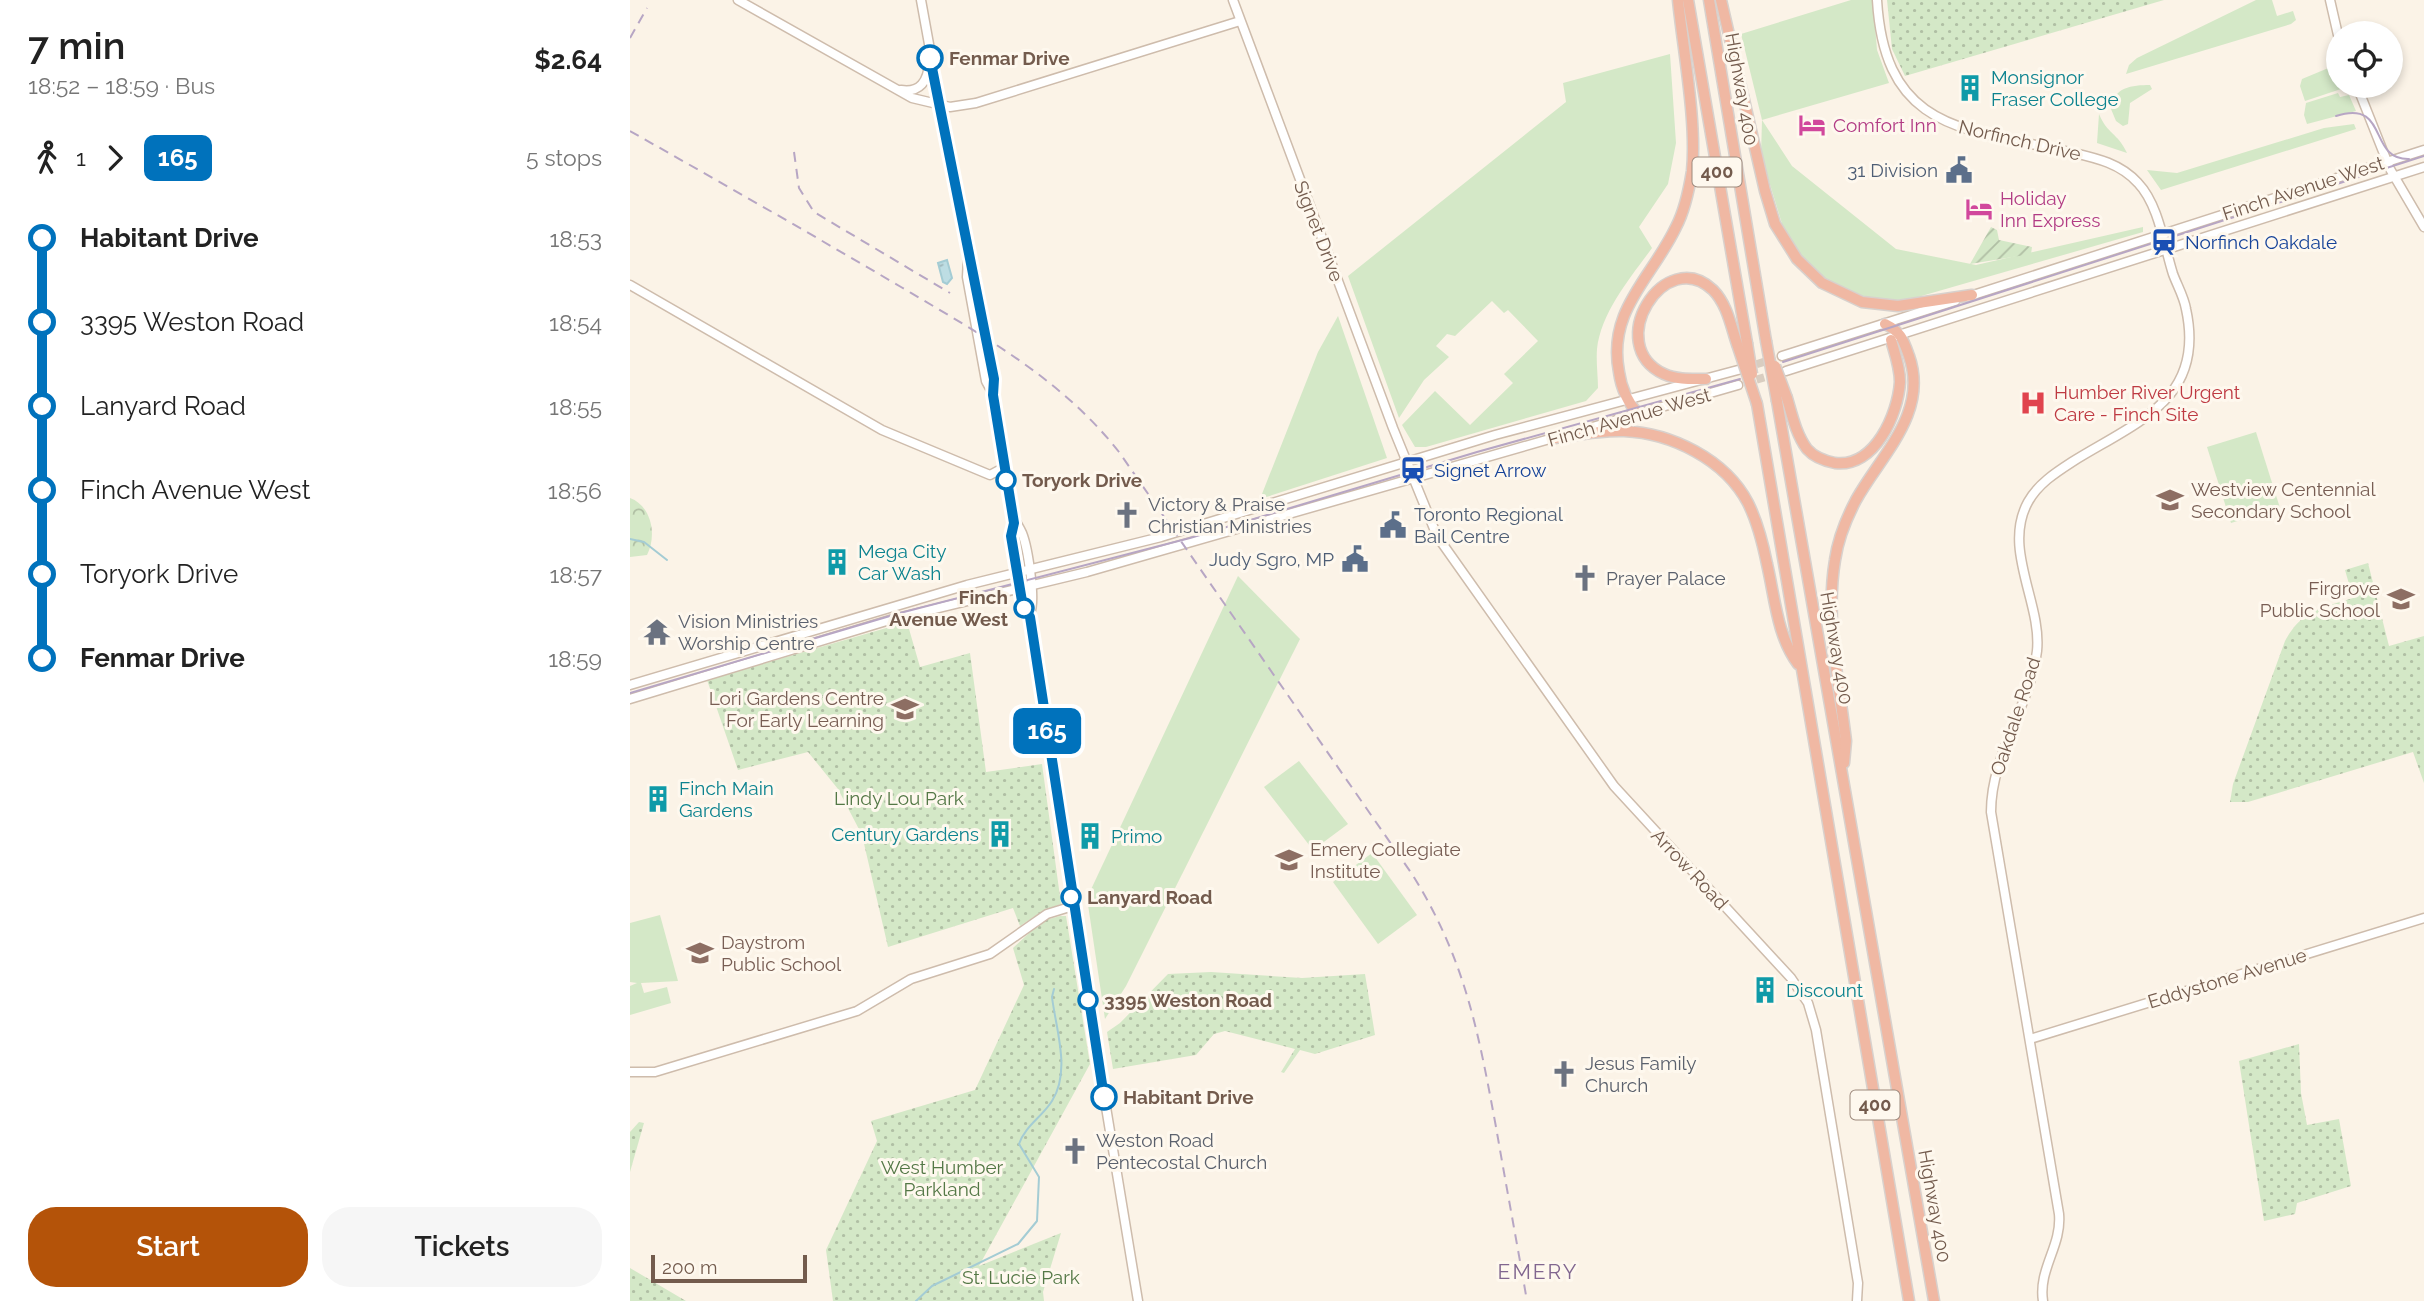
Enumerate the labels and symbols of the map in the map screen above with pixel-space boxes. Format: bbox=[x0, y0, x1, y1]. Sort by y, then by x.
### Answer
street label: Highway 400 bbox=[1721, 31, 1763, 147]
marker: Fenmar Drive bbox=[917, 45, 943, 71]
place label: Fenmar Drive bbox=[949, 47, 1070, 69]
place label: Monsignor Fraser College bbox=[1991, 66, 2119, 110]
building icon: Monsignor Fraser College bbox=[1955, 73, 1985, 103]
hotel icon: Comfort Inn bbox=[1797, 110, 1827, 140]
place label: Comfort Inn bbox=[1833, 114, 1937, 136]
street label: Norfinch Drive bbox=[1957, 115, 2083, 165]
street label: Finch Avenue West bbox=[2220, 151, 2387, 224]
public building icon: 31 Division bbox=[1944, 155, 1974, 185]
road number: 400 bbox=[1692, 158, 1742, 187]
place label: 31 Division bbox=[1847, 159, 1938, 181]
street label: Signet Drive bbox=[1290, 178, 1348, 284]
place label: Holiday Inn Express bbox=[2000, 187, 2100, 231]
hotel icon: Holiday Inn Express bbox=[1964, 194, 1994, 224]
station icon: Norfinch Oakdale bbox=[2149, 227, 2179, 257]
place label: Norfinch Oakdale bbox=[2185, 231, 2337, 253]
place label: Humber River Urgent Care - Finch Site bbox=[2054, 381, 2241, 425]
street label: Finch Avenue West bbox=[1545, 383, 1714, 451]
hospital icon: Humber River Urgent Care - Finch Site bbox=[2018, 388, 2048, 418]
station icon: Signet Arrow bbox=[1398, 455, 1428, 485]
place label: Signet Arrow bbox=[1434, 459, 1547, 481]
place label: Toryork Drive bbox=[1022, 469, 1142, 491]
marker: Toryork Drive bbox=[996, 470, 1016, 490]
place label: Westview Centennial Secondary School bbox=[2191, 478, 2376, 522]
school or university icon: Westview Centennial Secondary School bbox=[2155, 485, 2185, 515]
place label: Victory & Praise Christian Ministries bbox=[1148, 493, 1312, 537]
church icon: Victory & Praise Christian Ministries bbox=[1112, 500, 1142, 530]
place label: Toronto Regional Bail Centre bbox=[1414, 503, 1564, 547]
public building icon: Toronto Regional Bail Centre bbox=[1378, 510, 1408, 540]
place label: Mega City Car Wash bbox=[858, 540, 946, 584]
public building icon: Judy Sgro, MP bbox=[1340, 544, 1370, 574]
building icon: Mega City Car Wash bbox=[822, 547, 852, 577]
place label: Judy Sgro, MP bbox=[1209, 548, 1334, 570]
church icon: Prayer Palace bbox=[1570, 563, 1600, 593]
place label: Prayer Palace bbox=[1606, 567, 1726, 589]
place label: Firgrove Public School bbox=[2260, 577, 2381, 621]
school or university icon: Firgrove Public School bbox=[2386, 584, 2416, 614]
place label: Finch Avenue West bbox=[889, 586, 1009, 630]
street label: Highway 400 bbox=[1816, 590, 1858, 706]
marker: Finch Avenue West bbox=[1014, 598, 1034, 618]
place label: Vision Ministries Worship Centre bbox=[678, 610, 818, 654]
temple icon: Vision Ministries Worship Centre bbox=[642, 617, 672, 647]
street label: Oakdale Road bbox=[1986, 654, 2044, 778]
place label: Lori Gardens Centre For Early Learning bbox=[709, 687, 884, 731]
school or university icon: Lori Gardens Centre For Early Learning bbox=[890, 694, 920, 724]
line badge: 165 bbox=[1007, 708, 1087, 754]
place label: Finch Main Gardens bbox=[679, 777, 774, 821]
building icon: Finch Main Gardens bbox=[643, 784, 673, 814]
park label: Lindy Lou Park bbox=[834, 787, 964, 809]
building icon: Century Gardens bbox=[985, 819, 1015, 849]
building icon: Primo bbox=[1075, 821, 1105, 851]
place label: Century Gardens bbox=[831, 823, 979, 845]
street label: Arrow Road bbox=[1647, 824, 1733, 914]
place label: Primo bbox=[1111, 825, 1162, 847]
place label: Emery Collegiate Institute bbox=[1310, 838, 1461, 882]
school or university icon: Emery Collegiate Institute bbox=[1274, 845, 1304, 875]
place label: Lanyard Road bbox=[1087, 886, 1212, 908]
marker: Lanyard Road bbox=[1061, 887, 1081, 907]
place label: Daystrom Public School bbox=[721, 931, 842, 975]
school or university icon: Daystrom Public School bbox=[685, 938, 715, 968]
street label: Eddystone Avenue bbox=[2145, 943, 2309, 1013]
building icon: Discount bbox=[1750, 975, 1780, 1005]
place label: Discount bbox=[1786, 979, 1864, 1001]
place label: 3395 Weston Road bbox=[1104, 989, 1272, 1011]
marker: 3395 Weston Road bbox=[1078, 990, 1098, 1010]
place label: Jesus Family Church bbox=[1585, 1052, 1697, 1096]
church icon: Jesus Family Church bbox=[1549, 1059, 1579, 1089]
marker: Habitant Drive bbox=[1091, 1084, 1117, 1110]
place label: Habitant Drive bbox=[1123, 1086, 1254, 1108]
road number: 400 bbox=[1850, 1090, 1900, 1120]
place label: Weston Road Pentecostal Church bbox=[1096, 1129, 1267, 1173]
church icon: Weston Road Pentecostal Church bbox=[1060, 1136, 1090, 1166]
street label: Highway 400 bbox=[1914, 1148, 1956, 1264]
park label: West Humber Parkland bbox=[881, 1156, 1004, 1200]
scale bar bbox=[651, 1252, 807, 1284]
district label: EMERY bbox=[1498, 1259, 1578, 1284]
park label: St. Lucie Park bbox=[962, 1266, 1080, 1288]

